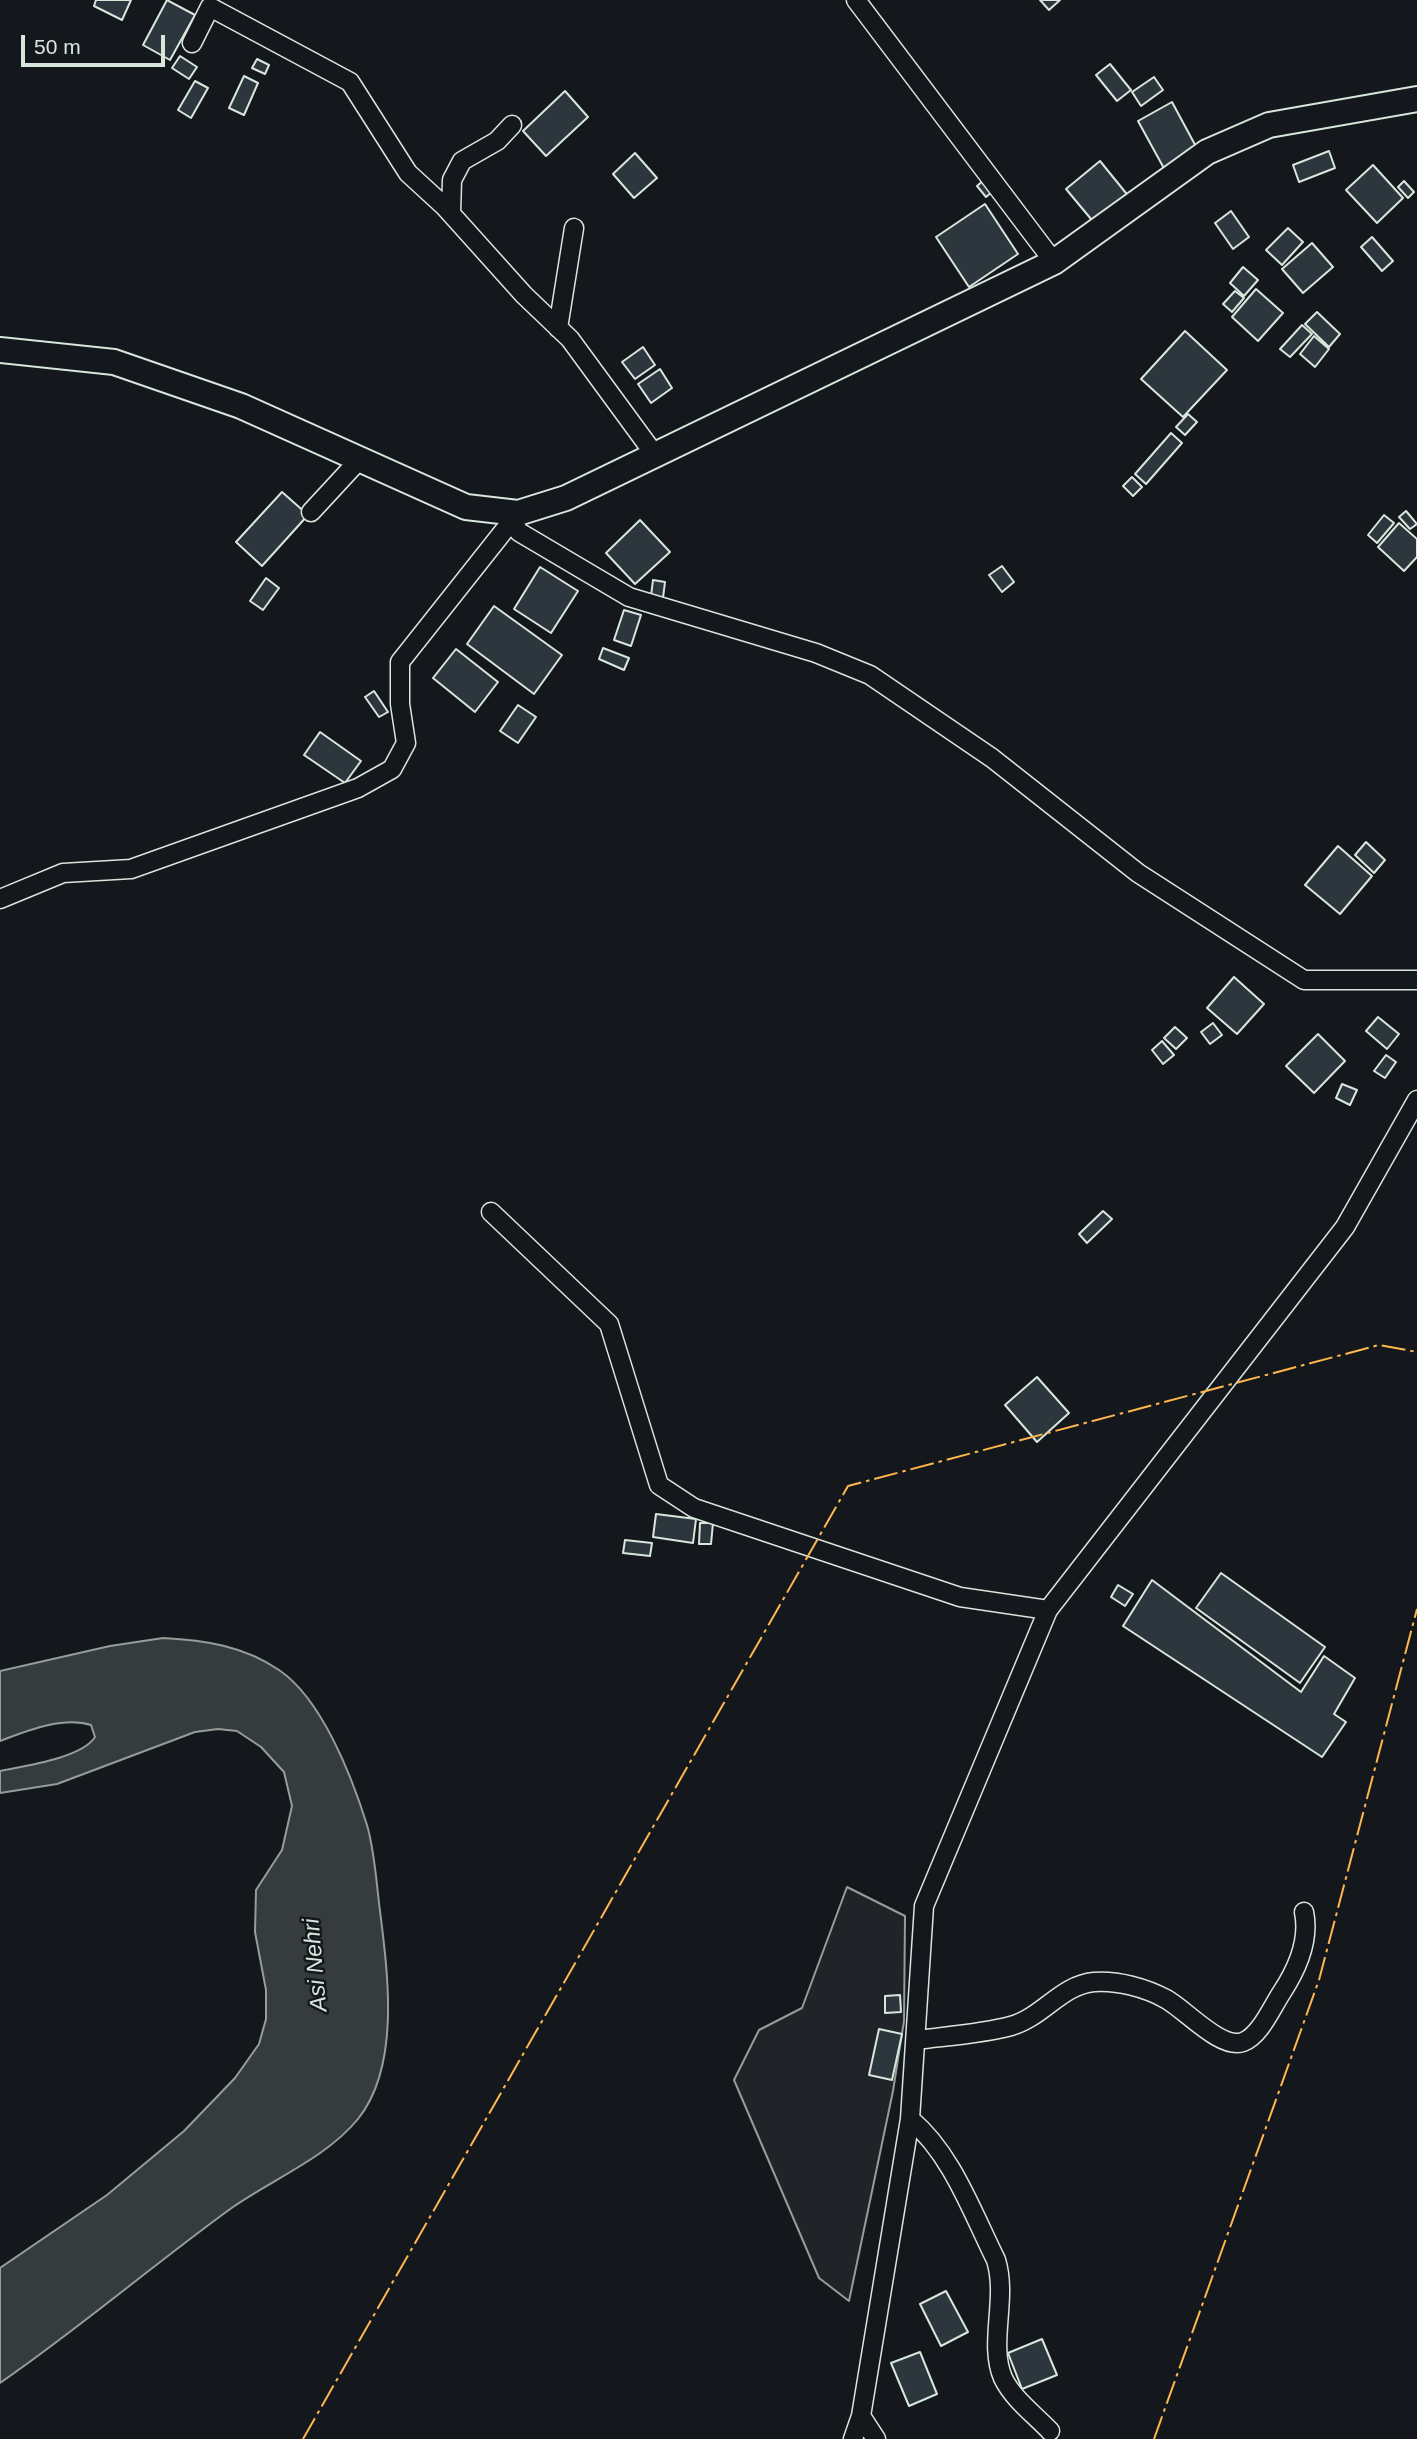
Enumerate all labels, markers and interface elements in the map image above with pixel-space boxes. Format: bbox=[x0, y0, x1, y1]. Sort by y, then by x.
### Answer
scale bar bbox=[24, 21, 168, 65]
text: 50 m bbox=[34, 35, 81, 58]
water label: Asi Nehri bbox=[298, 1917, 334, 2013]

